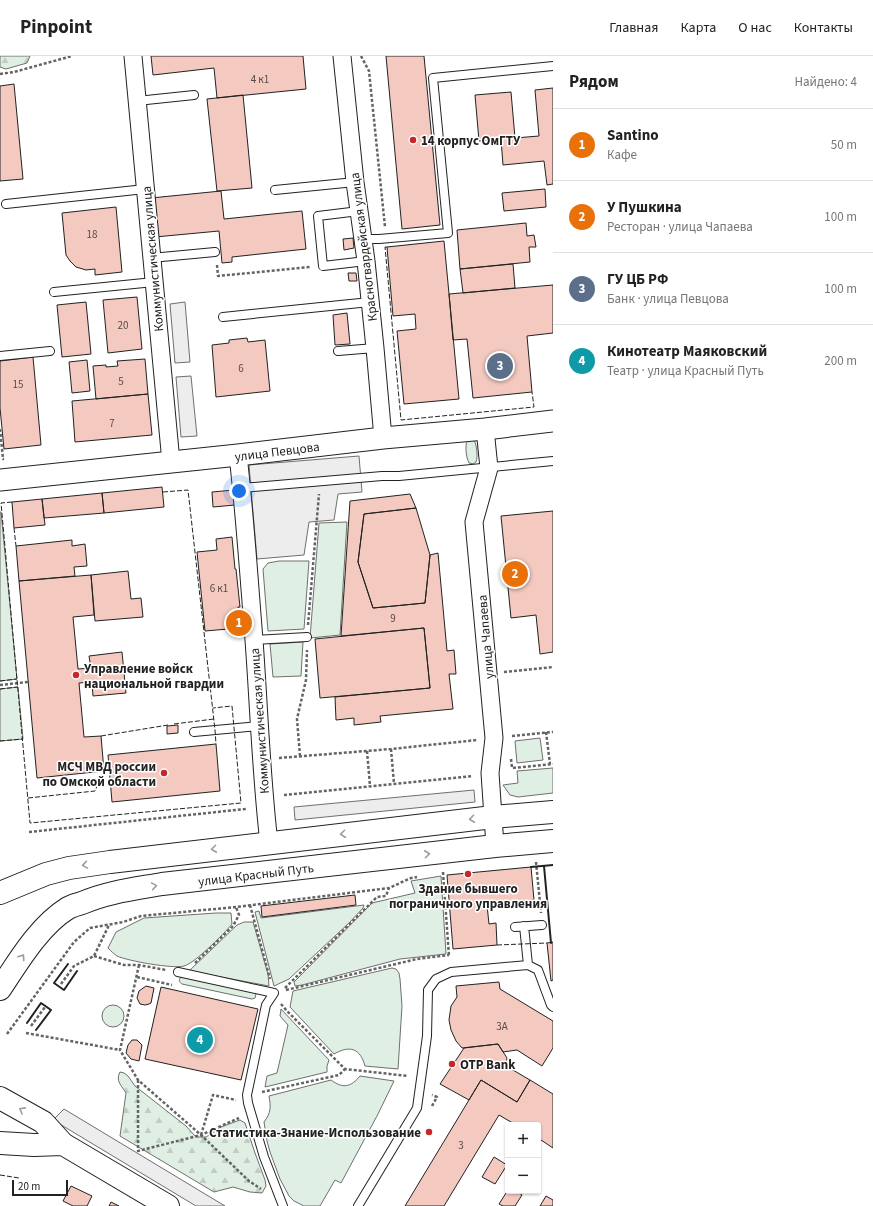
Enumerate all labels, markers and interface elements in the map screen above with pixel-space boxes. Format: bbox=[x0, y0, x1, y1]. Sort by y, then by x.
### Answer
text: Pinpoint bbox=[20, 14, 92, 41]
text: Главная bbox=[609, 18, 658, 38]
text: Карта bbox=[680, 18, 716, 38]
text: О нас bbox=[738, 18, 772, 38]
text: Контакты bbox=[794, 18, 853, 38]
text: Рядом bbox=[569, 70, 619, 94]
house number: 4 к1 bbox=[251, 72, 269, 87]
text: Найдено: 4 bbox=[795, 73, 857, 91]
text: Santino bbox=[607, 125, 659, 146]
place label: 14 корпус ОмГТУ bbox=[421, 132, 521, 150]
marker: 14 корпус ОмГТУ bbox=[408, 135, 418, 145]
text: 1 bbox=[579, 136, 585, 154]
text: 50 m bbox=[831, 136, 857, 154]
text: Кафе bbox=[607, 146, 637, 164]
street label: Красногвардейская улица bbox=[346, 171, 382, 322]
street label: Коммунистическая улица bbox=[138, 185, 168, 332]
text: У Пушкина bbox=[607, 197, 682, 218]
text: 2 bbox=[579, 208, 585, 226]
text: 100 m bbox=[824, 208, 857, 226]
text: Ресторан · улица Чапаева bbox=[607, 218, 753, 236]
house number: 18 bbox=[87, 227, 98, 242]
text: ГУ ЦБ РФ bbox=[607, 269, 669, 290]
text: 3 bbox=[579, 280, 585, 298]
text: 100 m bbox=[824, 280, 857, 298]
text: Банк · улица Певцова bbox=[607, 290, 729, 308]
house number: 20 bbox=[118, 318, 128, 333]
text: Кинотеатр Маяковский bbox=[607, 341, 767, 362]
pin: 3 bbox=[487, 351, 513, 381]
text: 4 bbox=[579, 352, 585, 370]
text: 200 m bbox=[824, 352, 857, 370]
house number: 6 bbox=[238, 361, 244, 376]
text: Театр · улица Красный Путь bbox=[607, 362, 764, 380]
house number: 5 bbox=[118, 374, 124, 389]
house number: 15 bbox=[13, 377, 23, 392]
house number: 7 bbox=[109, 416, 115, 431]
street label: улица Певцова bbox=[234, 438, 321, 466]
your location bbox=[229, 481, 249, 501]
pin: 2 bbox=[502, 559, 528, 589]
house number: 6 к1 bbox=[210, 581, 228, 596]
street label: улица Чапаева bbox=[473, 594, 499, 680]
pin: 1 bbox=[226, 608, 252, 638]
house number: 9 bbox=[390, 611, 396, 626]
street label: Коммунистическая улица bbox=[246, 647, 274, 794]
place label: Управление войск национальной гвардии bbox=[84, 660, 224, 693]
marker: Управление войск национальной гвардии bbox=[71, 670, 81, 680]
place label: МСЧ МВД россии по Омской области bbox=[42, 758, 156, 791]
marker: МСЧ МВД россии по Омской области bbox=[159, 768, 169, 778]
one-way arrow bbox=[469, 814, 475, 823]
one-way arrow bbox=[340, 829, 346, 838]
one-way arrow bbox=[211, 844, 217, 853]
one-way arrow bbox=[424, 850, 430, 859]
street label: улица Красный Путь bbox=[197, 859, 315, 891]
one-way arrow bbox=[82, 861, 88, 869]
marker: Здание бывшего пограничного управления bbox=[463, 869, 473, 879]
place label: Здание бывшего пограничного управления bbox=[389, 880, 547, 913]
one-way arrow bbox=[151, 882, 157, 891]
one-way arrow bbox=[17, 954, 25, 961]
house number: 3А bbox=[496, 1019, 508, 1034]
pin: 4 bbox=[187, 1025, 213, 1055]
place label: OTP Bank bbox=[460, 1056, 516, 1074]
marker: OTP Bank bbox=[447, 1059, 457, 1069]
one-way arrow bbox=[18, 1108, 26, 1115]
map controls bbox=[505, 1122, 541, 1194]
button: + bbox=[505, 1122, 541, 1158]
place label: Статистика-Знание-Использование bbox=[209, 1124, 421, 1142]
marker: Статистика-Знание-Использование bbox=[424, 1127, 434, 1137]
house number: 3 bbox=[458, 1138, 464, 1153]
button: − bbox=[505, 1158, 541, 1194]
scale bar bbox=[12, 1178, 68, 1197]
text: 20 m bbox=[18, 1179, 40, 1194]

